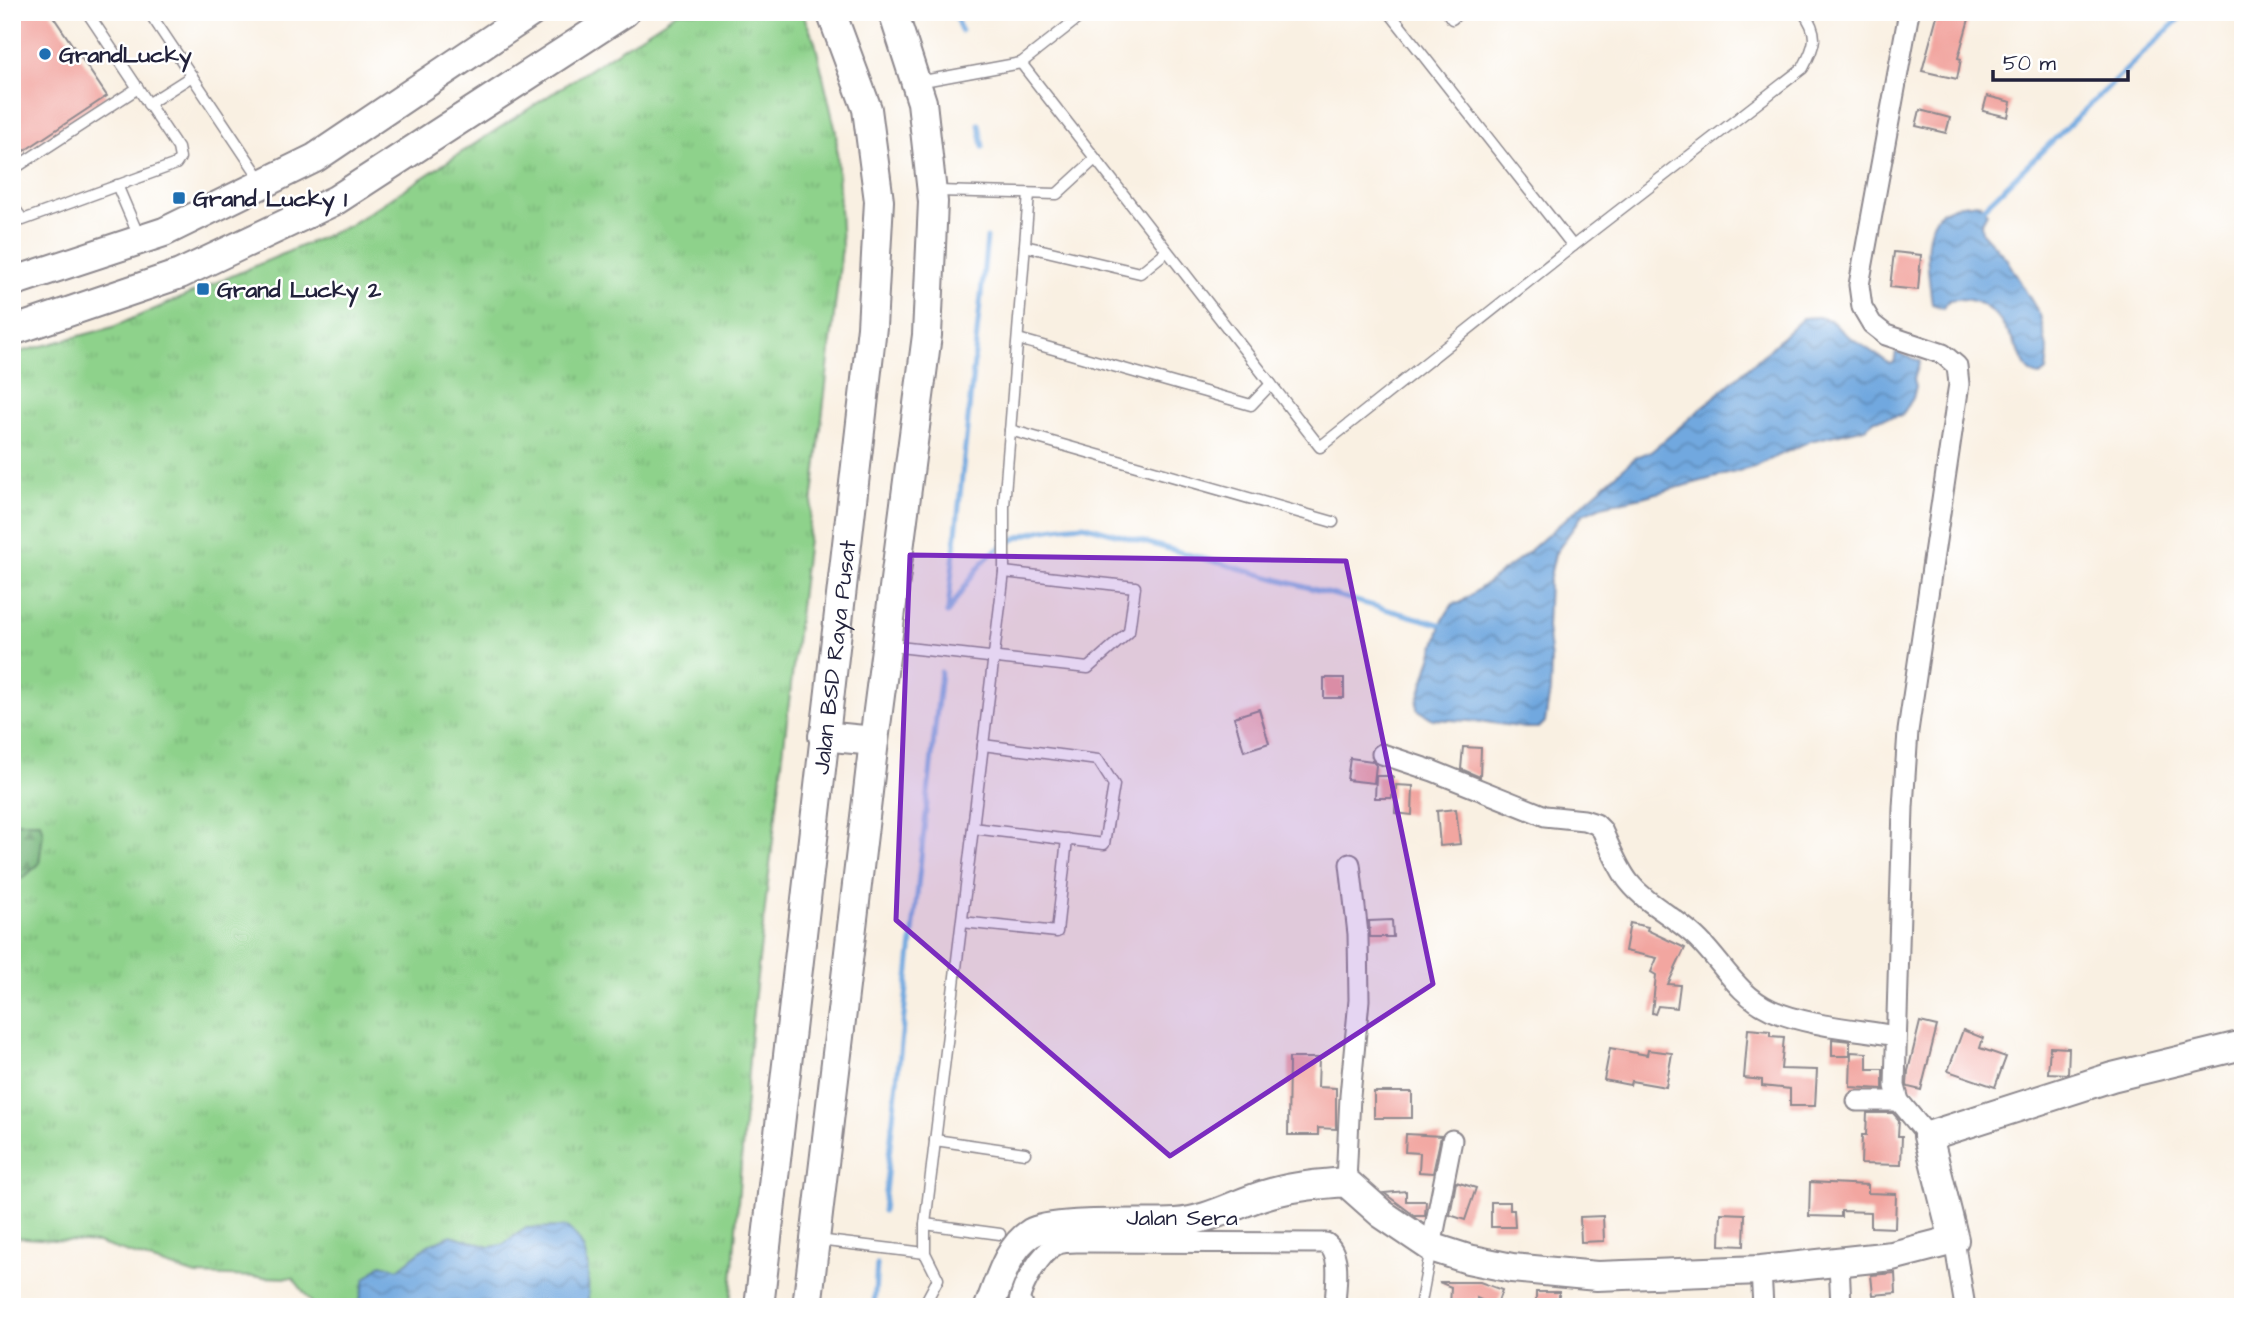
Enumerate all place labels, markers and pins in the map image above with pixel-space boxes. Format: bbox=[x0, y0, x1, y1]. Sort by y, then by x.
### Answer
place label: GrandLucky bbox=[59, 39, 192, 73]
marker: GrandLucky bbox=[37, 46, 53, 62]
place label: Grand Lucky 1 bbox=[193, 183, 347, 217]
marker: Grand Lucky 1 bbox=[171, 190, 187, 206]
place label: Grand Lucky 2 bbox=[217, 274, 382, 308]
marker: Grand Lucky 2 bbox=[195, 281, 211, 297]

